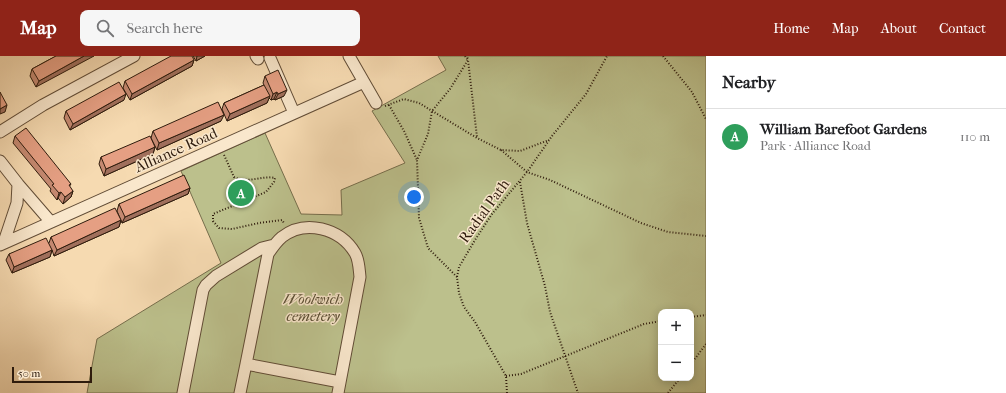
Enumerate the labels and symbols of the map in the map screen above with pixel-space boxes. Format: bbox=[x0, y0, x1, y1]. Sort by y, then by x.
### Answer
street label: Alliance Road bbox=[131, 123, 221, 177]
street label: Radial Path bbox=[455, 175, 514, 246]
pin: A bbox=[228, 178, 254, 208]
your location bbox=[404, 187, 424, 207]
park label: Woolwich cemetery bbox=[283, 290, 343, 325]
scale bar bbox=[12, 365, 92, 384]

